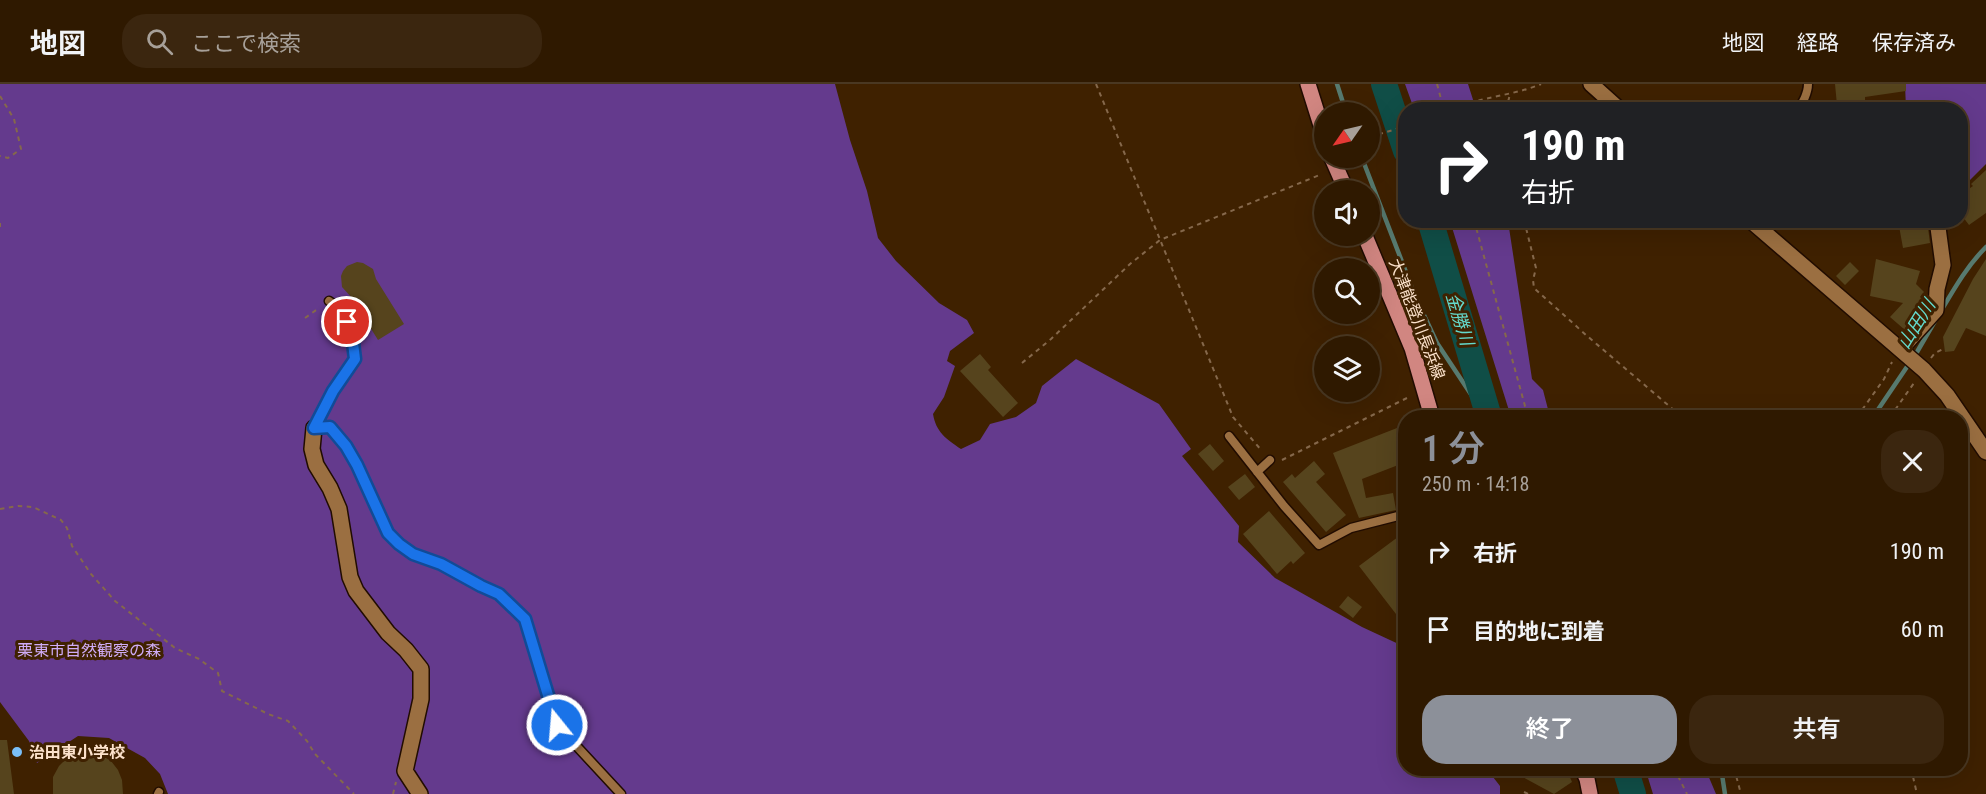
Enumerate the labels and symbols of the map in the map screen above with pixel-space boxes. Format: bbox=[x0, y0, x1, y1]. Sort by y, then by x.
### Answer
north arrow bbox=[1314, 102, 1380, 168]
street label: 大津能登川長浜線 bbox=[1385, 256, 1449, 382]
water label: 金勝川 bbox=[1442, 290, 1479, 350]
water label: 山田川 bbox=[1893, 294, 1940, 352]
pin bbox=[321, 296, 372, 347]
park label: 栗東市自然観察の森 bbox=[17, 641, 161, 660]
position arrow bbox=[525, 693, 589, 757]
place label: 治田東小学校 bbox=[29, 743, 125, 762]
marker: 治田東小学校 bbox=[10, 745, 24, 759]

